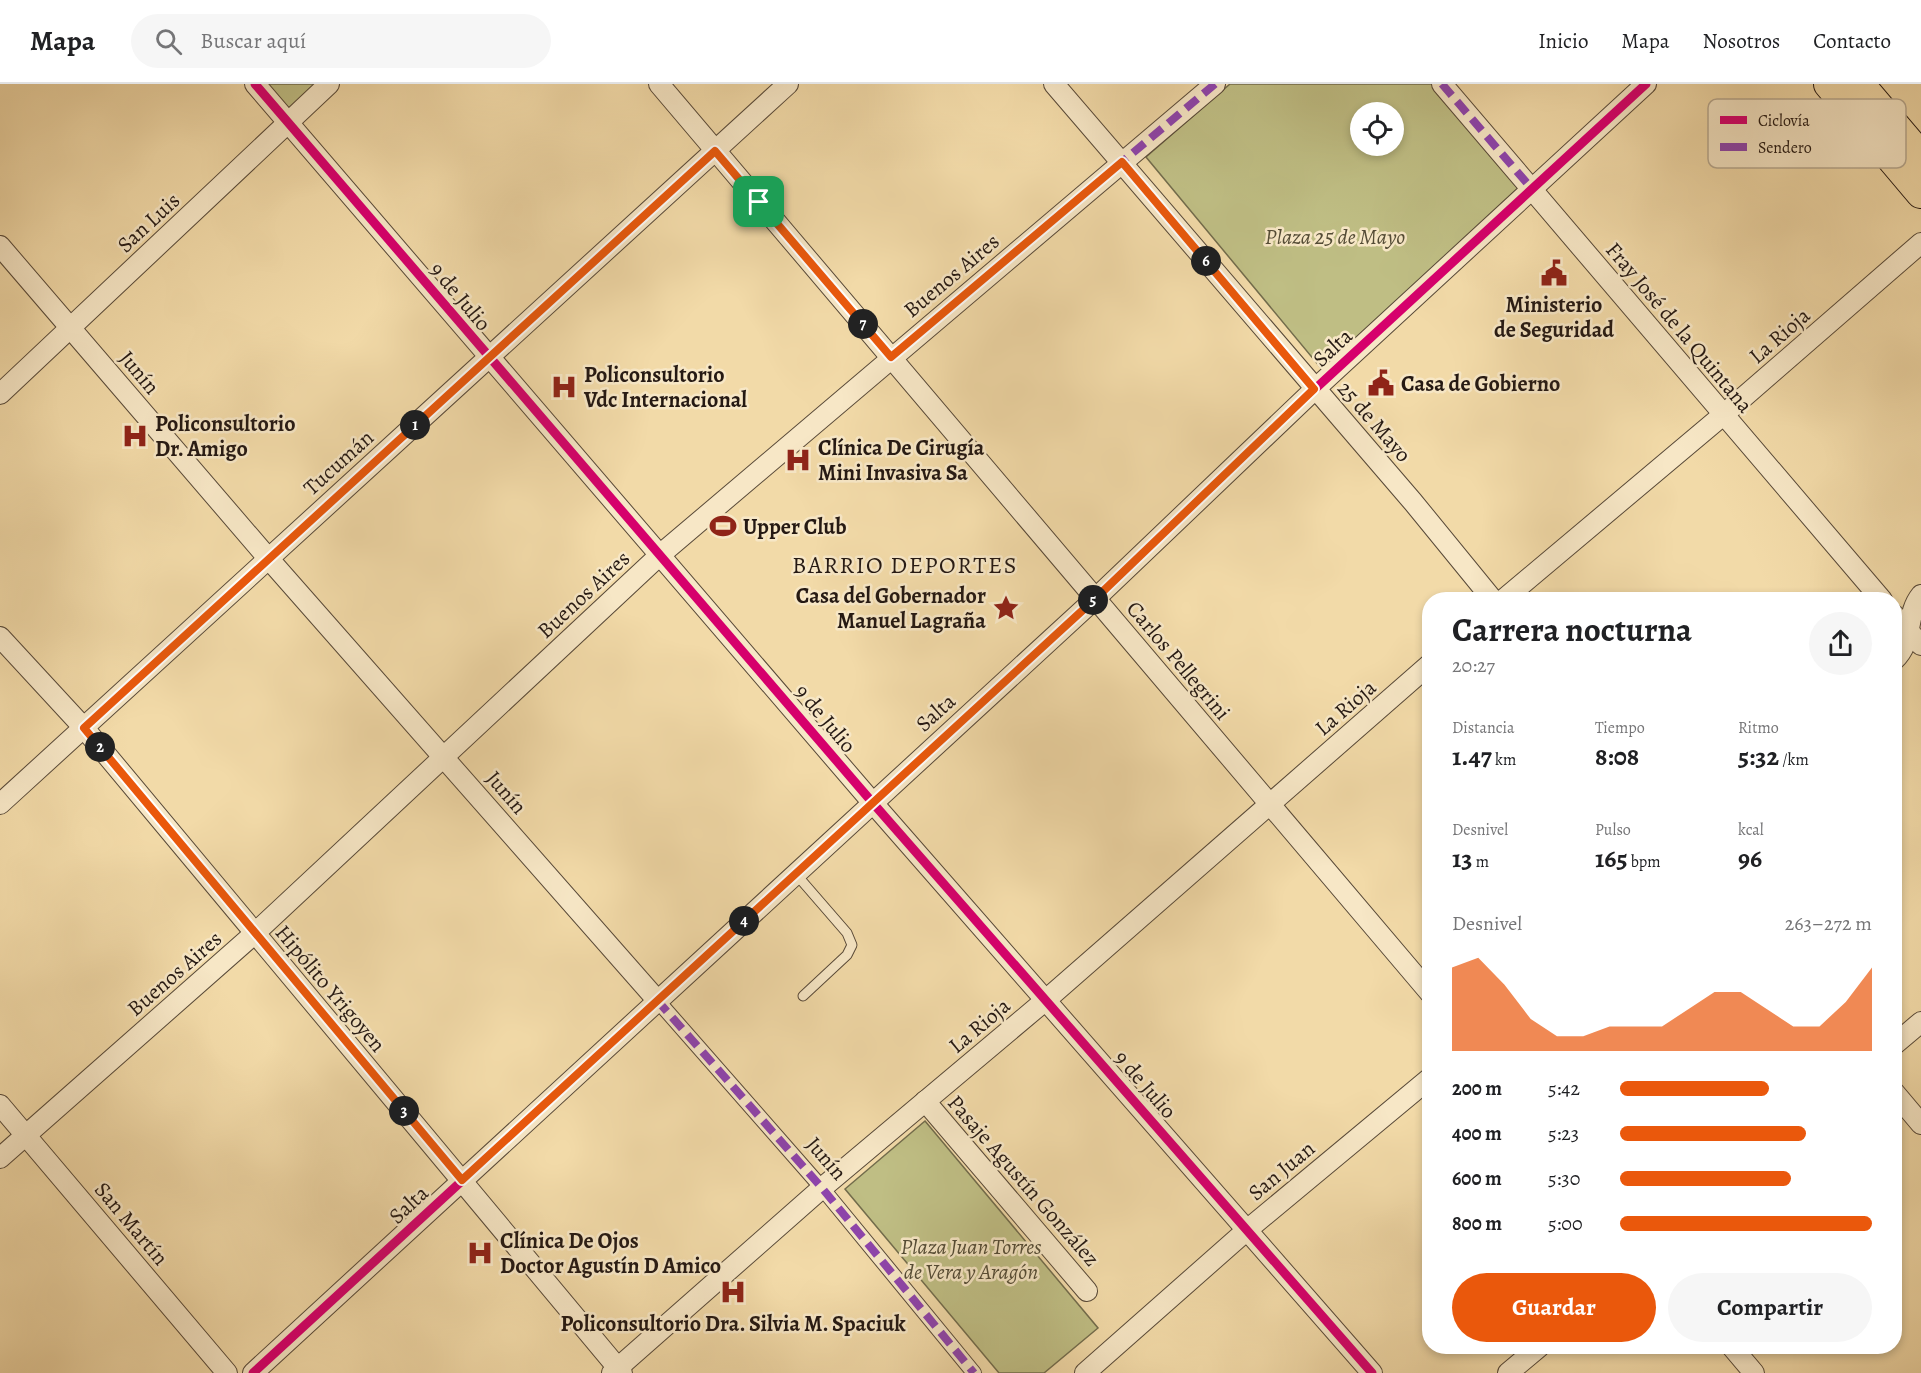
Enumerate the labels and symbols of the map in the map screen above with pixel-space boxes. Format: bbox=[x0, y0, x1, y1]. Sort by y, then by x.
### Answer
legend bbox=[1708, 99, 1906, 168]
text: Ciclovía bbox=[1758, 110, 1810, 132]
text: Sendero bbox=[1758, 137, 1812, 159]
pin bbox=[733, 176, 784, 227]
street label: San Luis bbox=[111, 186, 187, 260]
park label: Plaza 25 de Mayo bbox=[1265, 222, 1405, 252]
street label: Buenos Aires bbox=[897, 227, 1006, 325]
street label: Fray José de la Quintana bbox=[1599, 236, 1760, 420]
pin: 6 bbox=[1191, 246, 1221, 276]
street label: 9 de Julio bbox=[423, 256, 498, 337]
public building icon: Ministerio de Seguridad bbox=[1539, 258, 1569, 288]
place label: Ministerio de Seguridad bbox=[1494, 290, 1614, 345]
street label: La Rioja bbox=[1743, 300, 1817, 371]
pin: 7 bbox=[848, 309, 878, 339]
street label: Salta bbox=[1306, 321, 1360, 374]
street label: Junín bbox=[112, 344, 166, 401]
place label: Policonsultorio Vdc Internacional bbox=[583, 360, 747, 415]
public building icon: Casa de Gobierno bbox=[1366, 368, 1396, 398]
place label: Casa de Gobierno bbox=[1401, 369, 1560, 399]
hospital icon: Policonsultorio Vdc Internacional bbox=[549, 372, 579, 402]
street label: 25 de Mayo bbox=[1330, 374, 1418, 469]
place label: Policonsultorio Dr. Amigo bbox=[155, 409, 296, 464]
pin: 1 bbox=[400, 410, 430, 440]
hospital icon: Policonsultorio Dr. Amigo bbox=[120, 421, 150, 451]
street label: Tucumán bbox=[297, 423, 380, 502]
place label: Clínica De Cirugía Mini Invasiva Sa bbox=[818, 433, 985, 488]
hospital icon: Clínica De Cirugía Mini Invasiva Sa bbox=[783, 445, 813, 475]
sports icon: Upper Club bbox=[708, 511, 738, 541]
place label: Upper Club bbox=[743, 512, 847, 542]
street label: Buenos Aires bbox=[531, 544, 637, 645]
district label: BARRIO DEPORTES bbox=[792, 549, 1018, 581]
place label: Casa del Gobernador Manuel Lagraña bbox=[796, 581, 986, 636]
pin: 5 bbox=[1078, 585, 1108, 615]
place icon: Casa del Gobernador Manuel Lagraña bbox=[991, 593, 1021, 623]
street label: Carlos Pellegrini bbox=[1119, 595, 1237, 727]
street label: La Rioja bbox=[1309, 672, 1383, 743]
street label: 9 de Julio bbox=[788, 678, 863, 759]
street label: Salta bbox=[909, 686, 963, 739]
pin: 2 bbox=[85, 732, 115, 762]
street label: Junín bbox=[479, 764, 534, 821]
pin: 4 bbox=[729, 906, 759, 936]
street label: Hipólito Yrigoyen bbox=[268, 919, 392, 1059]
street label: Buenos Aires bbox=[121, 924, 229, 1023]
street label: La Rioja bbox=[942, 991, 1017, 1060]
street label: 9 de Julio bbox=[1107, 1044, 1183, 1125]
street label: Pasaje Agustín González bbox=[940, 1088, 1106, 1273]
pin: 3 bbox=[389, 1096, 419, 1126]
street label: Junín bbox=[799, 1130, 854, 1187]
street label: San Juan bbox=[1242, 1134, 1321, 1208]
street label: San Martín bbox=[87, 1176, 175, 1272]
street label: Salta bbox=[382, 1178, 436, 1231]
place label: Clínica De Ojos Doctor Agustín D Amico bbox=[500, 1226, 721, 1281]
park label: Plaza Juan Torres de Vera y Aragón bbox=[900, 1232, 1042, 1287]
hospital icon: Clínica De Ojos Doctor Agustín D Amico bbox=[465, 1238, 495, 1268]
hospital icon: Policonsultorio Dra. Silvia M. Spaciuk bbox=[718, 1277, 748, 1307]
place label: Policonsultorio Dra. Silvia M. Spaciuk bbox=[560, 1309, 906, 1339]

